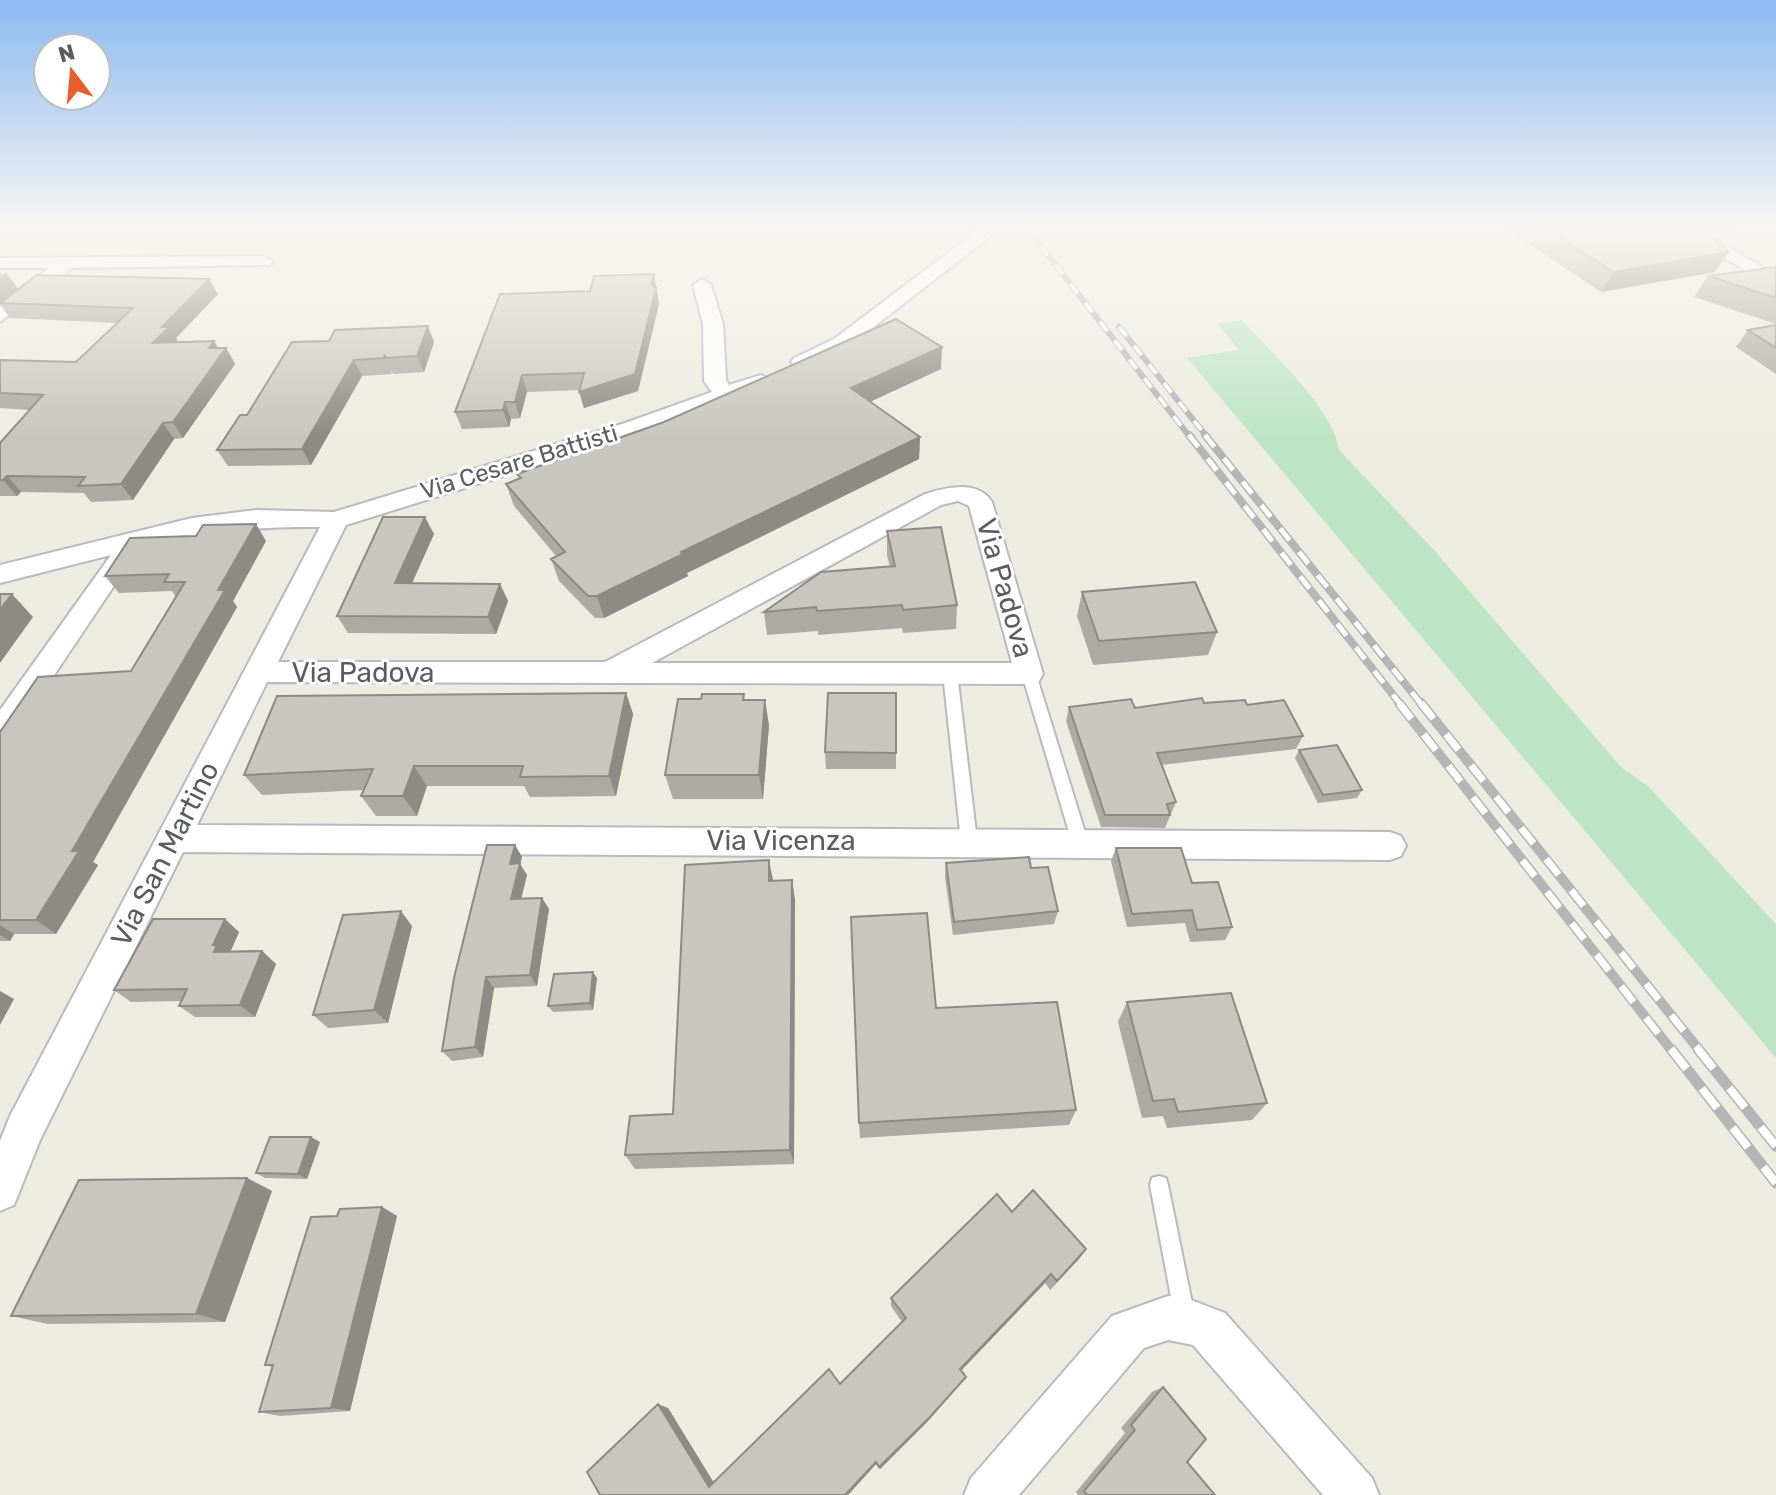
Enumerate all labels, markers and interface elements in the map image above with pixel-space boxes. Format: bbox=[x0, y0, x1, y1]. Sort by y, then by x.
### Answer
north arrow bbox=[32, 32, 112, 112]
text: N bbox=[55, 38, 78, 68]
street label: Via Cesare Battisti bbox=[417, 419, 621, 505]
street label: Via Padova bbox=[969, 515, 1041, 661]
street label: Via Padova bbox=[291, 656, 435, 689]
street label: Via San Martino bbox=[104, 756, 226, 952]
street label: Via Vicenza bbox=[706, 824, 856, 857]

